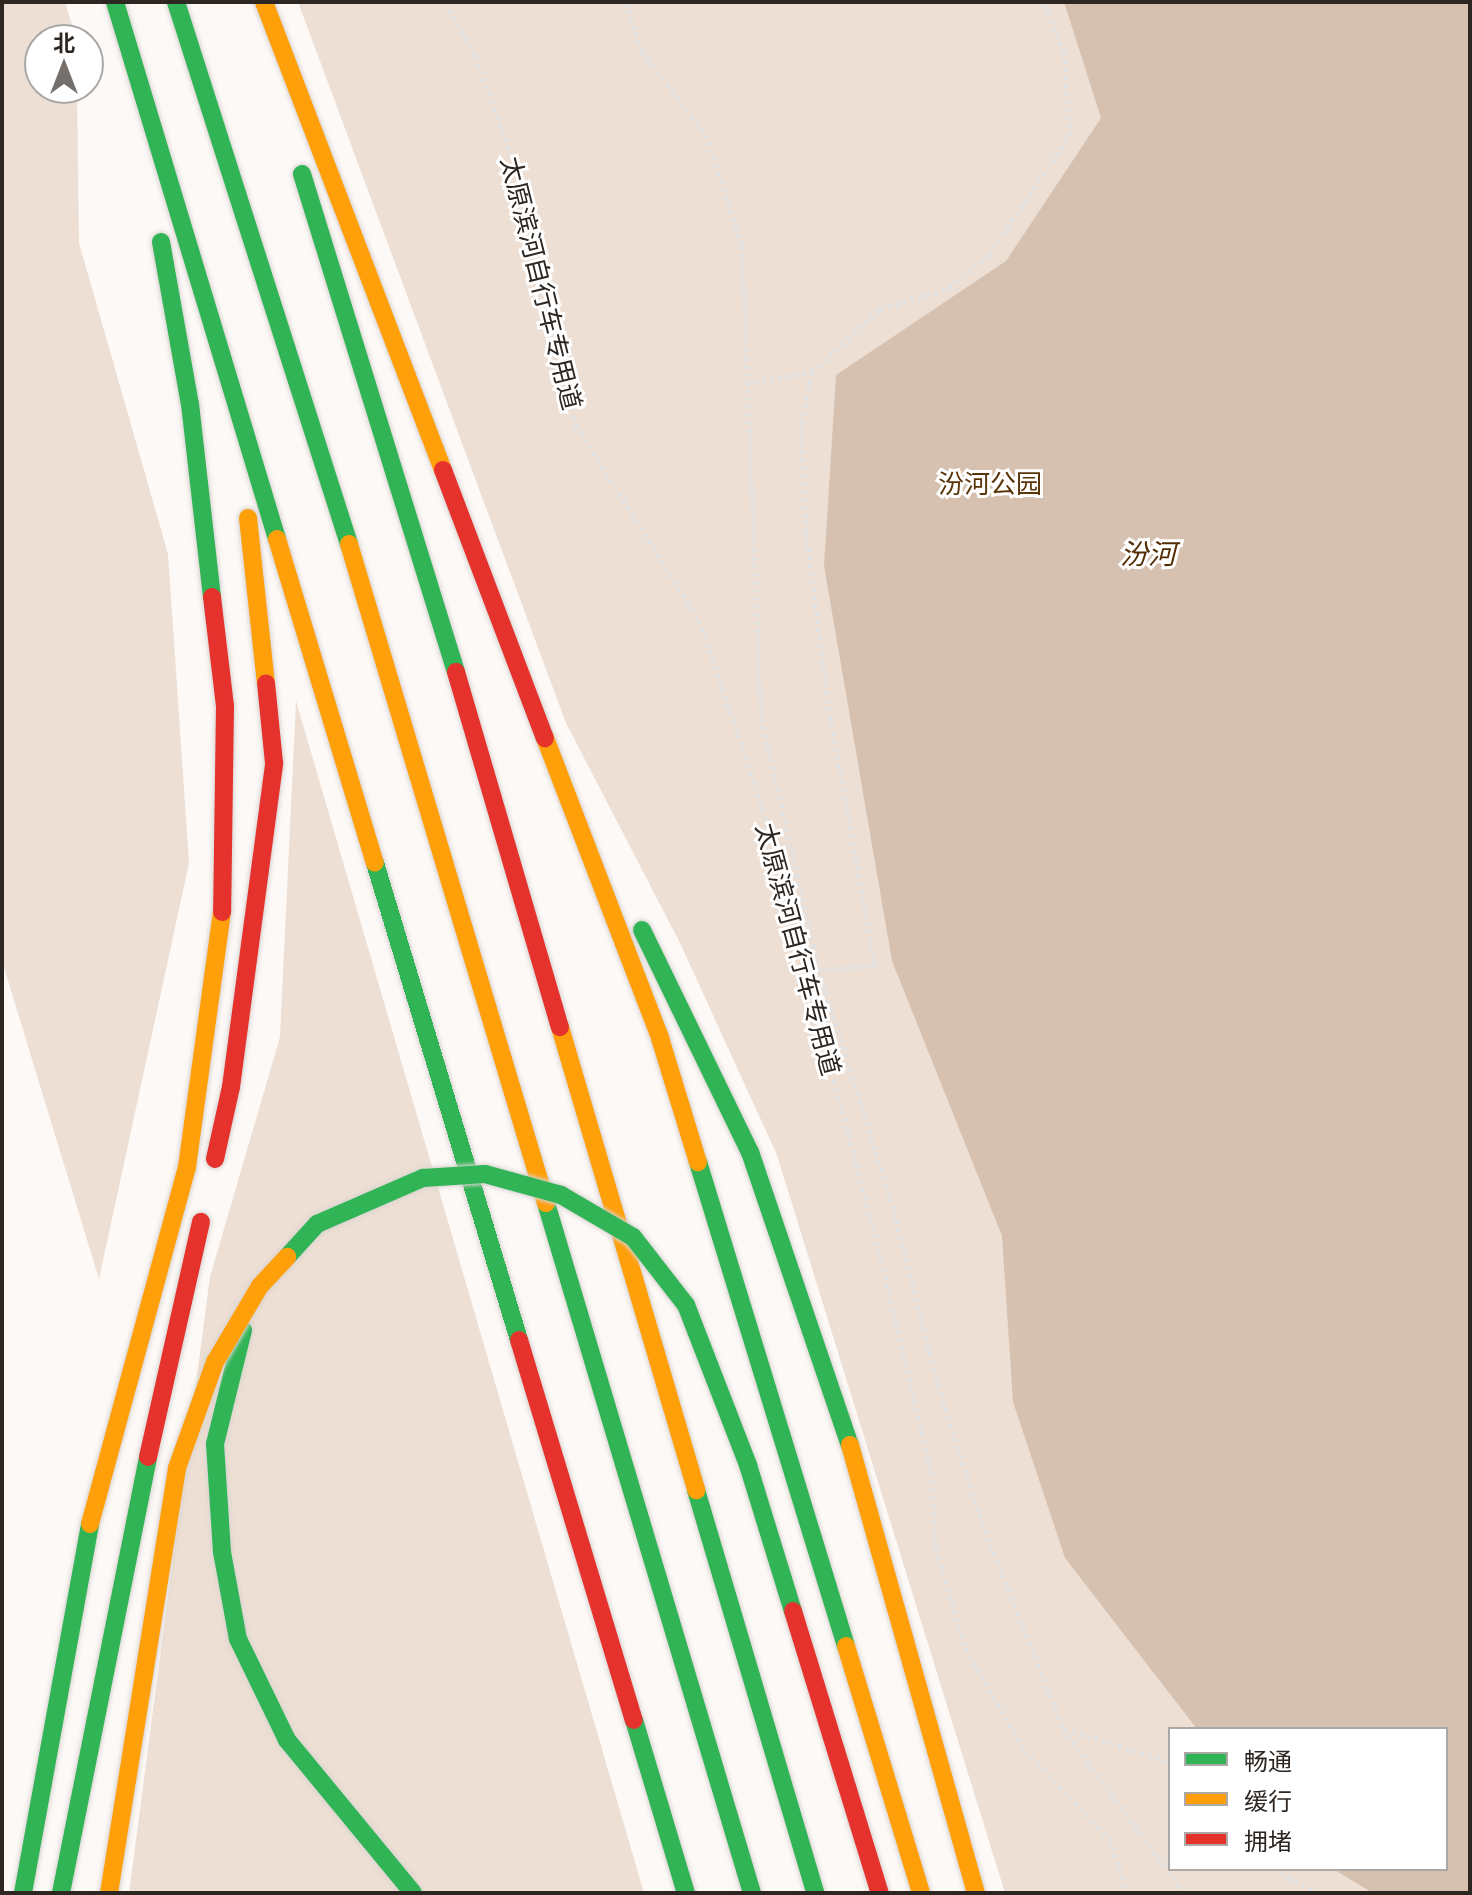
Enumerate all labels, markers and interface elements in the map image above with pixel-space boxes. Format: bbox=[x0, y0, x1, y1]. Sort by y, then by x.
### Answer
north arrow bbox=[24, 24, 104, 104]
text: 北 bbox=[53, 29, 75, 55]
street label: 太原滨河自行车专用道 bbox=[495, 153, 589, 413]
park label: 汾河公园 bbox=[938, 467, 1042, 499]
water label: 汾河 bbox=[1120, 536, 1176, 570]
street label: 太原滨河自行车专用道 bbox=[750, 819, 848, 1079]
legend bbox=[1168, 1727, 1448, 1871]
text: 畅通 bbox=[1244, 1746, 1292, 1775]
text: 缓行 bbox=[1244, 1786, 1292, 1815]
text: 拥堵 bbox=[1244, 1826, 1292, 1855]

